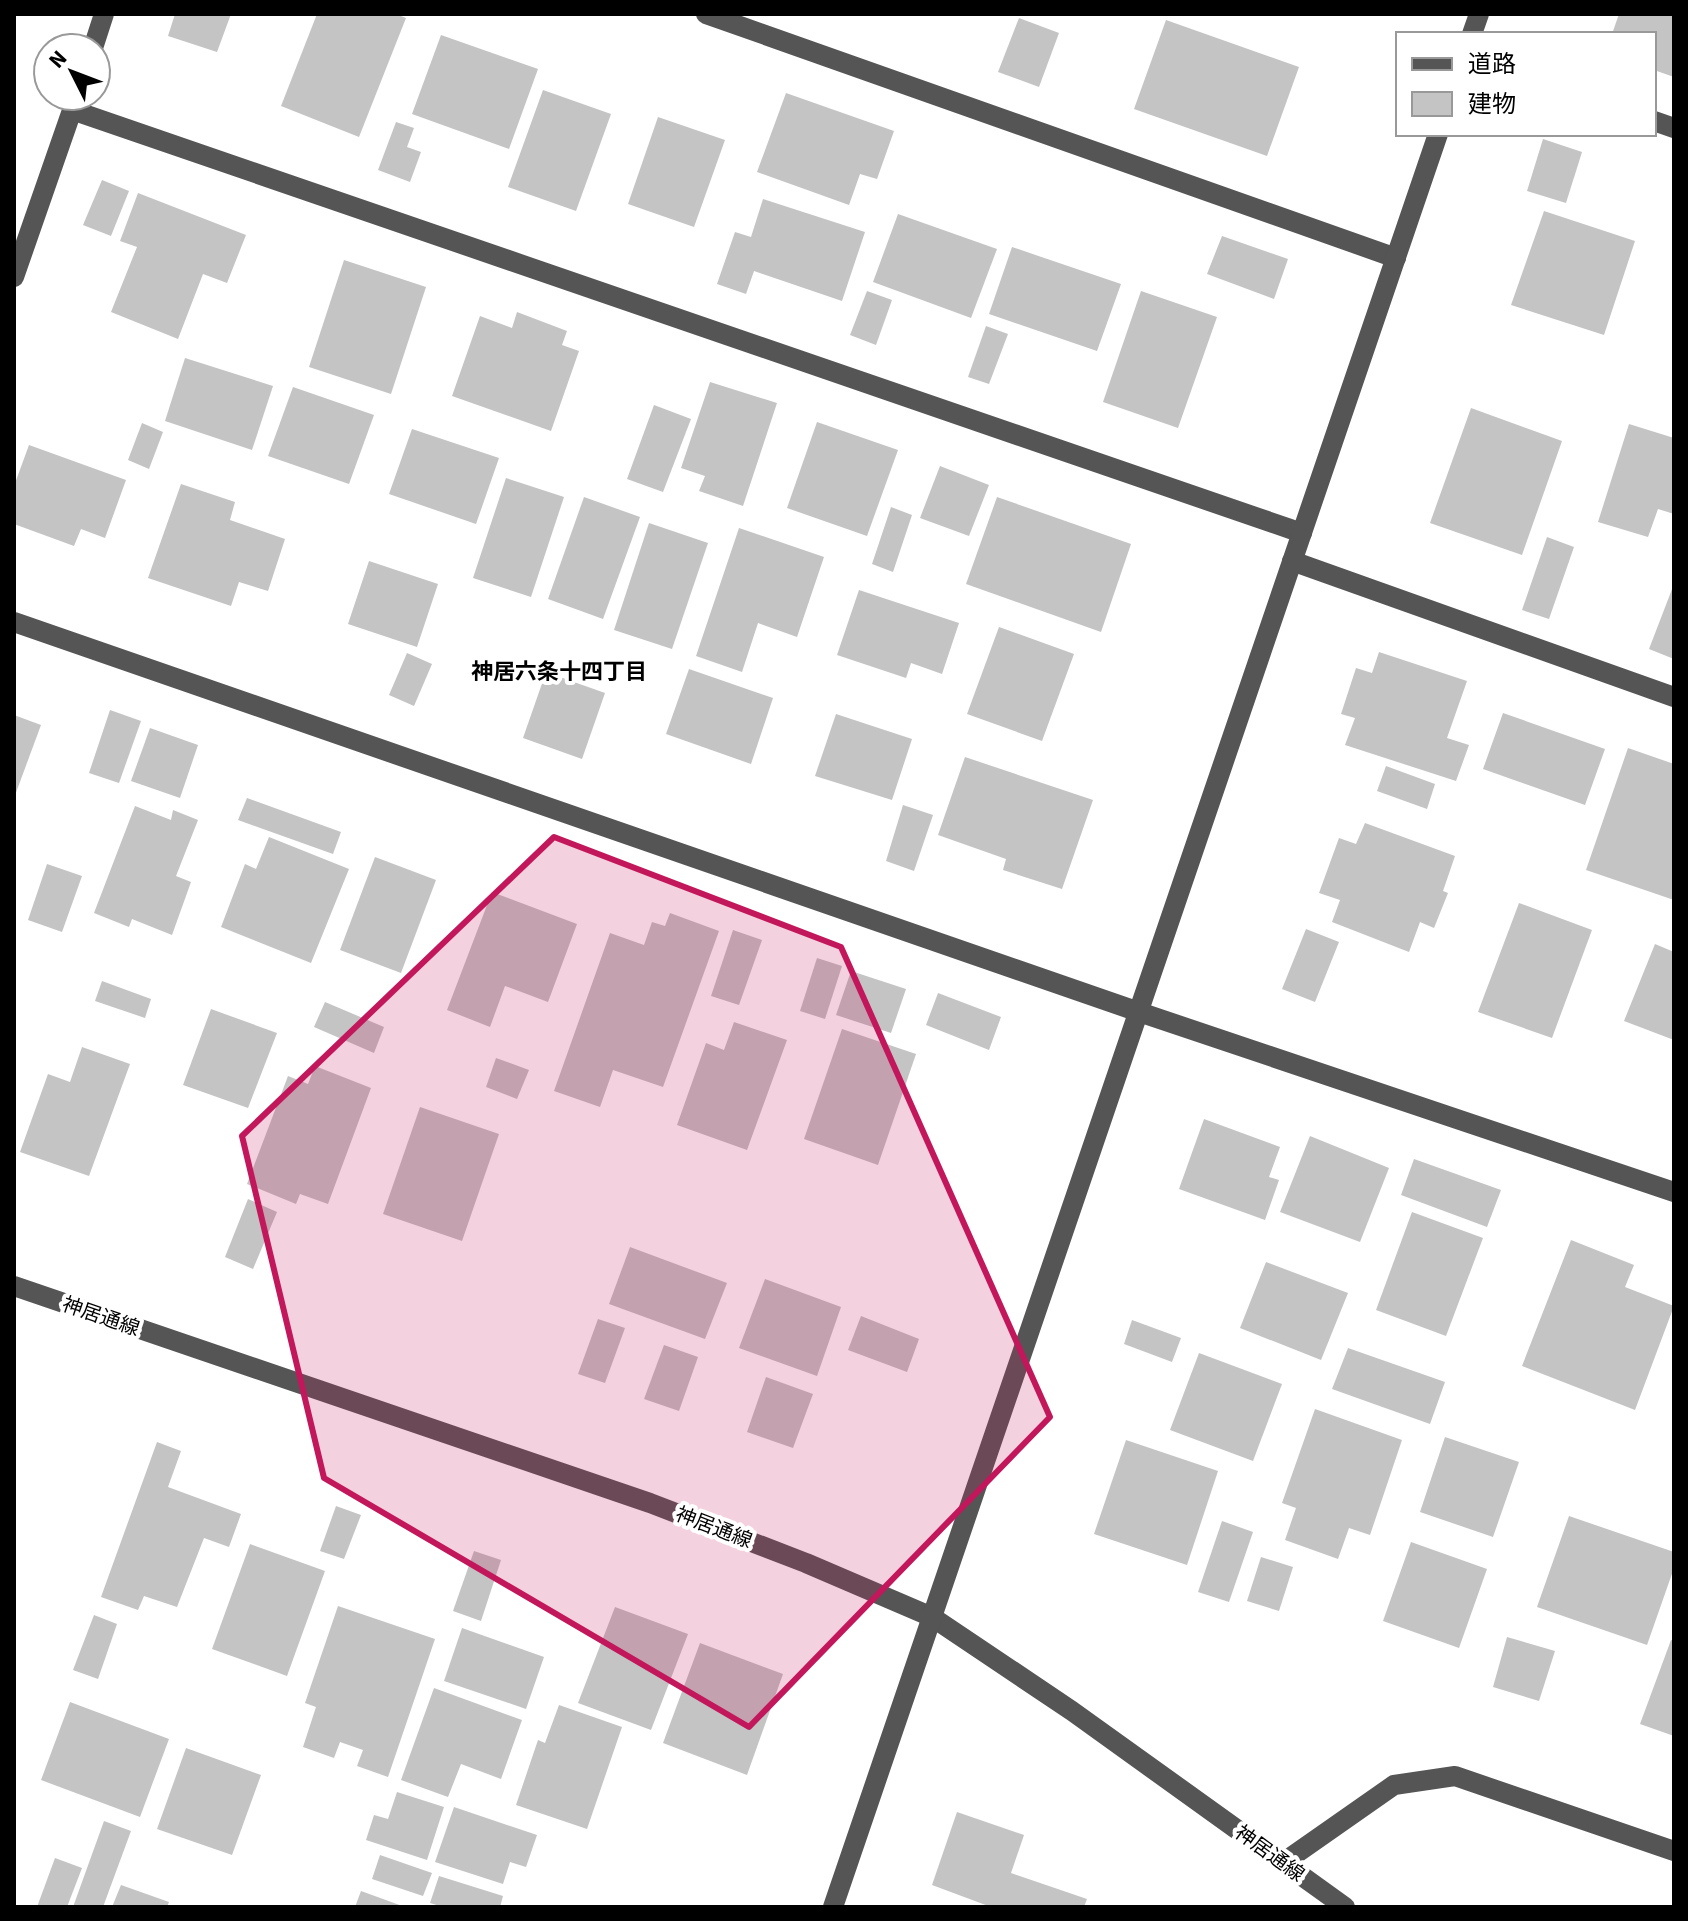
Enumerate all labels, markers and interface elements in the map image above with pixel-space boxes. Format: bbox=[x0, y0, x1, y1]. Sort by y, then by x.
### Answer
north arrow bbox=[32, 32, 112, 112]
legend bbox=[1396, 32, 1656, 136]
text: N bbox=[41, 43, 75, 75]
text: 道路 bbox=[1468, 47, 1516, 82]
text: 建物 bbox=[1468, 87, 1516, 122]
district label: 神居六条十四丁目 bbox=[471, 656, 647, 688]
street label: 神居通線 bbox=[58, 1291, 143, 1343]
street label: 神居通線 bbox=[671, 1501, 756, 1555]
street label: 神居通線 bbox=[1229, 1819, 1310, 1889]

